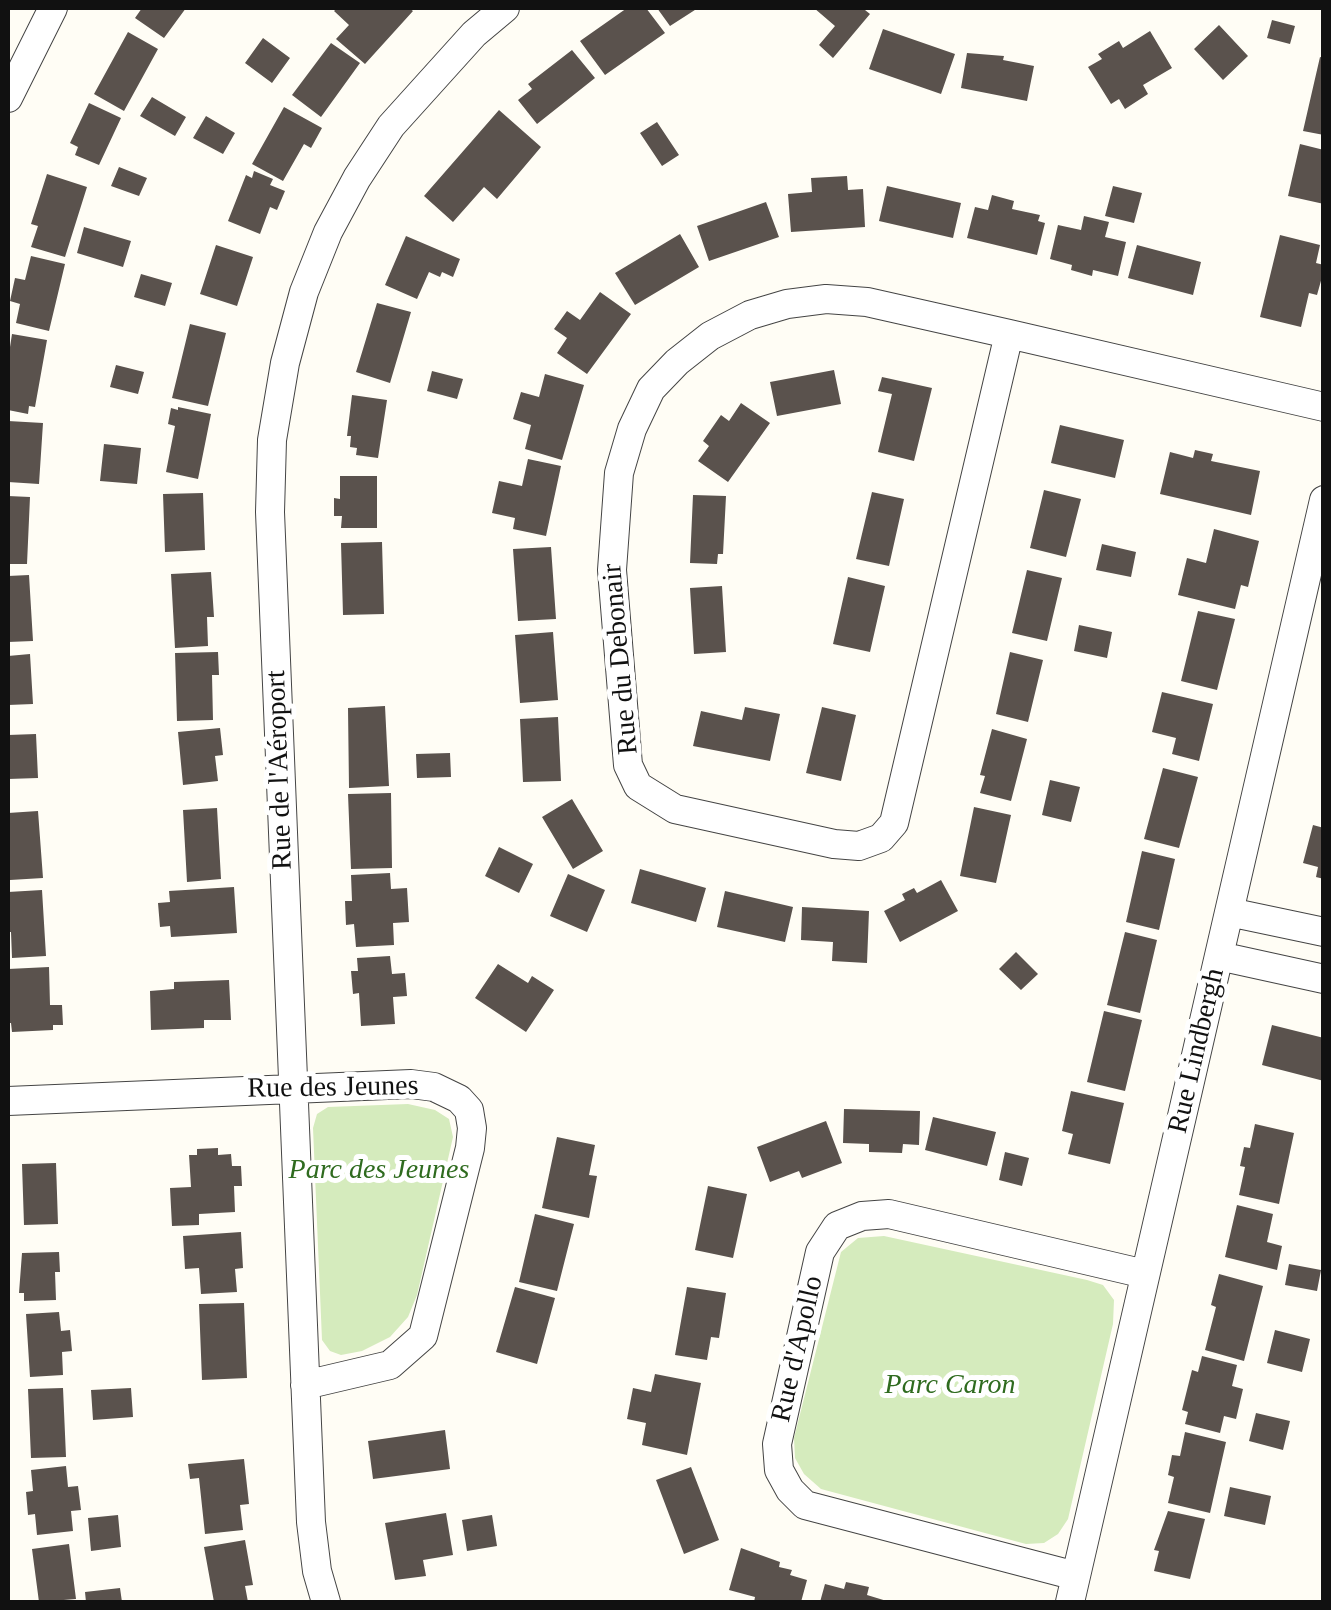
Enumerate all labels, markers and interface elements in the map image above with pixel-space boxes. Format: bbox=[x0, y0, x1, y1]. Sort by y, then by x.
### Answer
street label: Rue du Debonair bbox=[596, 562, 646, 756]
street label: Rue de l'Aéroport bbox=[260, 670, 300, 870]
street label: Rue Lindbergh bbox=[1162, 965, 1232, 1137]
street label: Rue des Jeunes bbox=[247, 1070, 419, 1106]
park label: Parc des Jeunes bbox=[289, 1154, 469, 1188]
street label: Rue d'Apollo bbox=[765, 1273, 831, 1425]
park label: Parc Caron bbox=[885, 1369, 1015, 1403]

